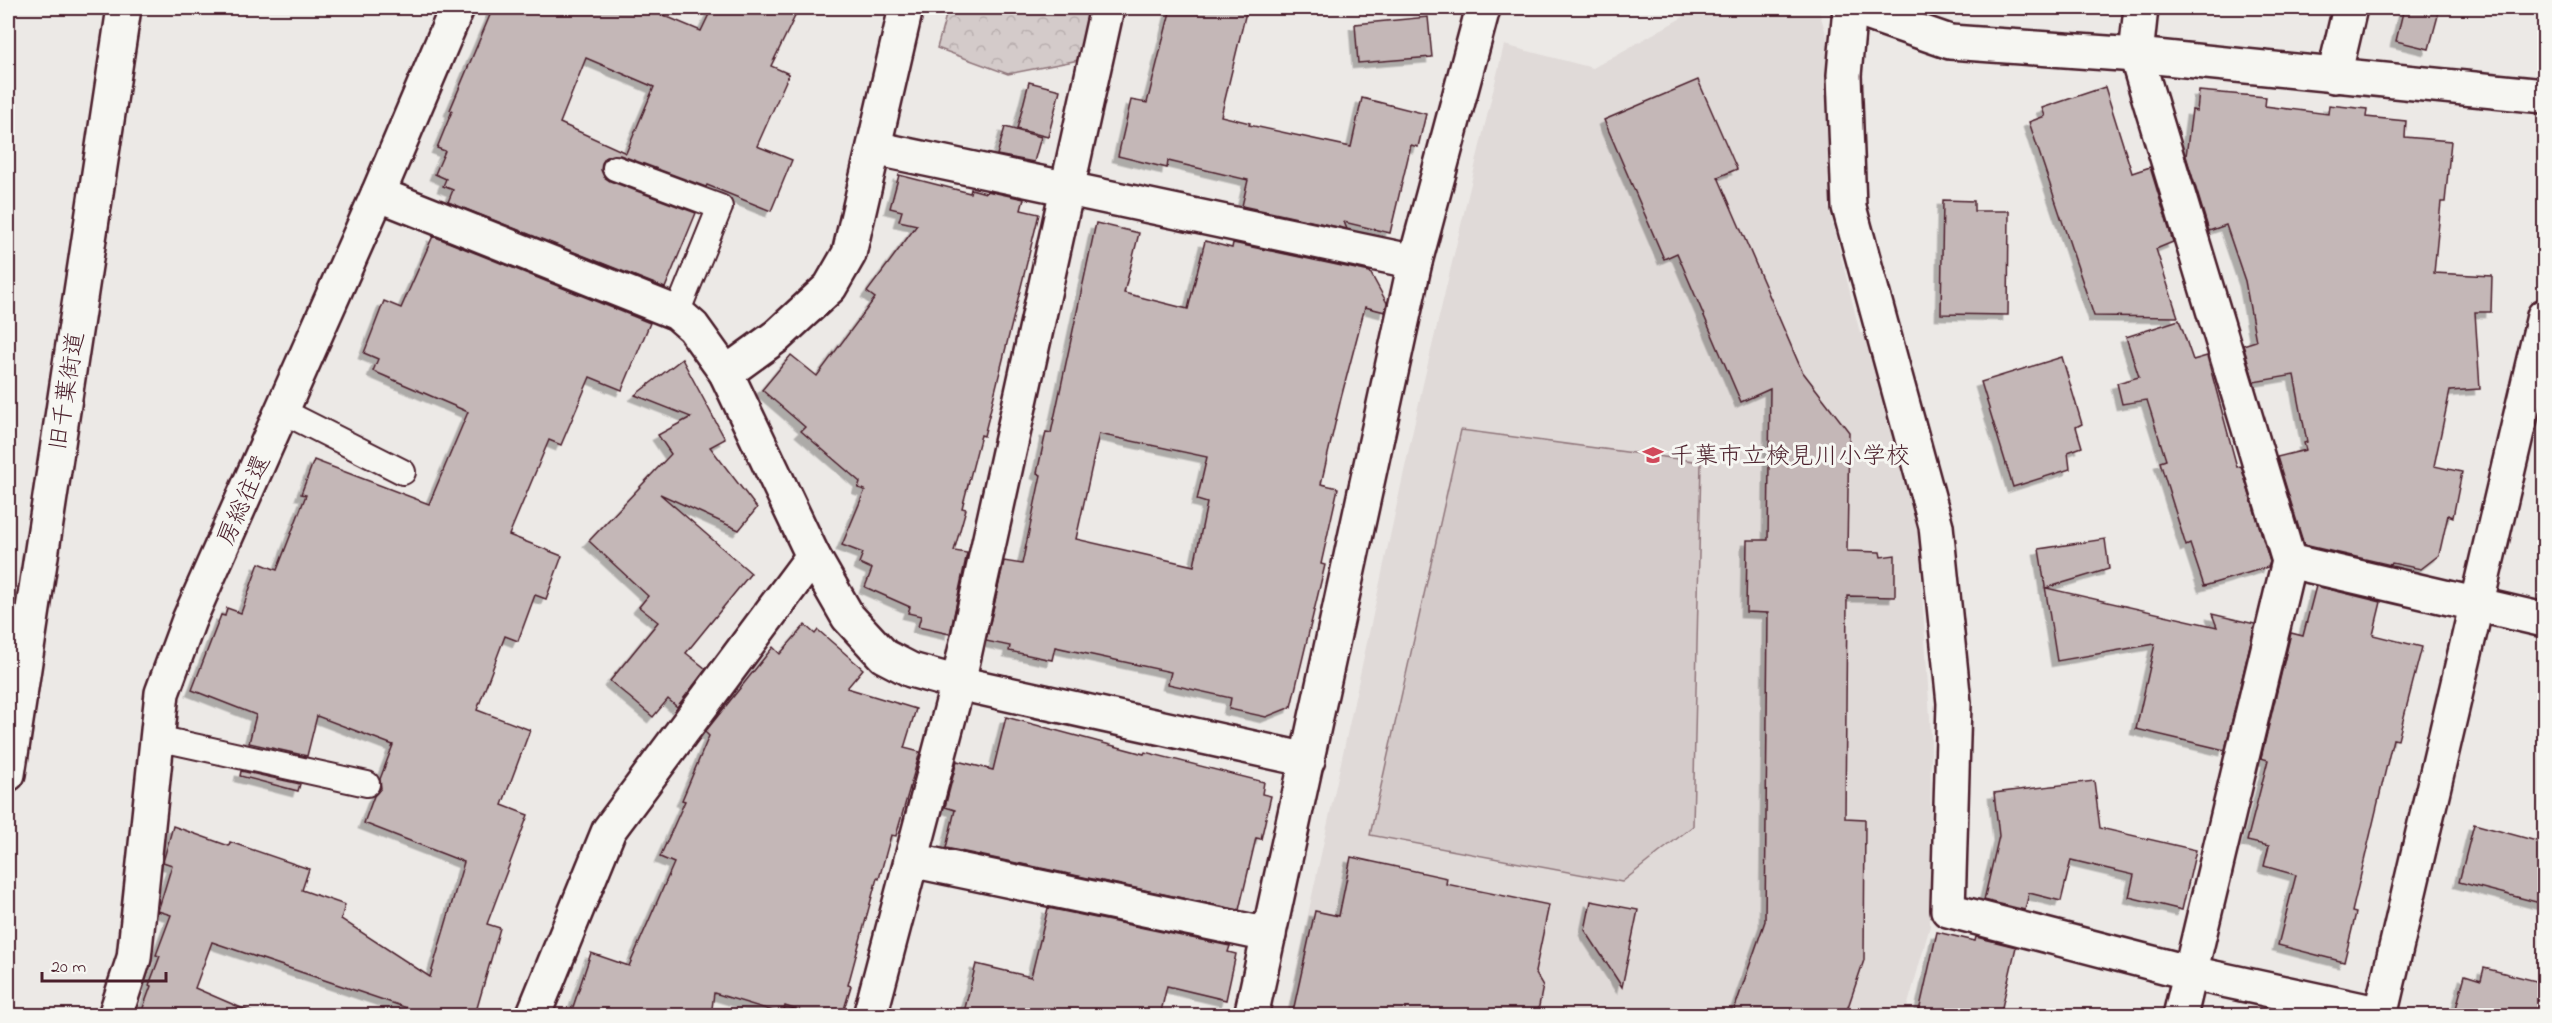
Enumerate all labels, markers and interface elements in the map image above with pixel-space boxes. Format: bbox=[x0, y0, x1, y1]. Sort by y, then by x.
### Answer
street label: 旧千葉街道 bbox=[42, 329, 95, 453]
place label: 千葉市立検見川小学校 bbox=[1670, 440, 1910, 475]
school or university icon: 千葉市立検見川小学校 bbox=[1641, 443, 1665, 467]
street label: 房総往還 bbox=[210, 450, 281, 552]
scale bar bbox=[42, 945, 166, 983]
text: 20 m bbox=[51, 955, 86, 981]

